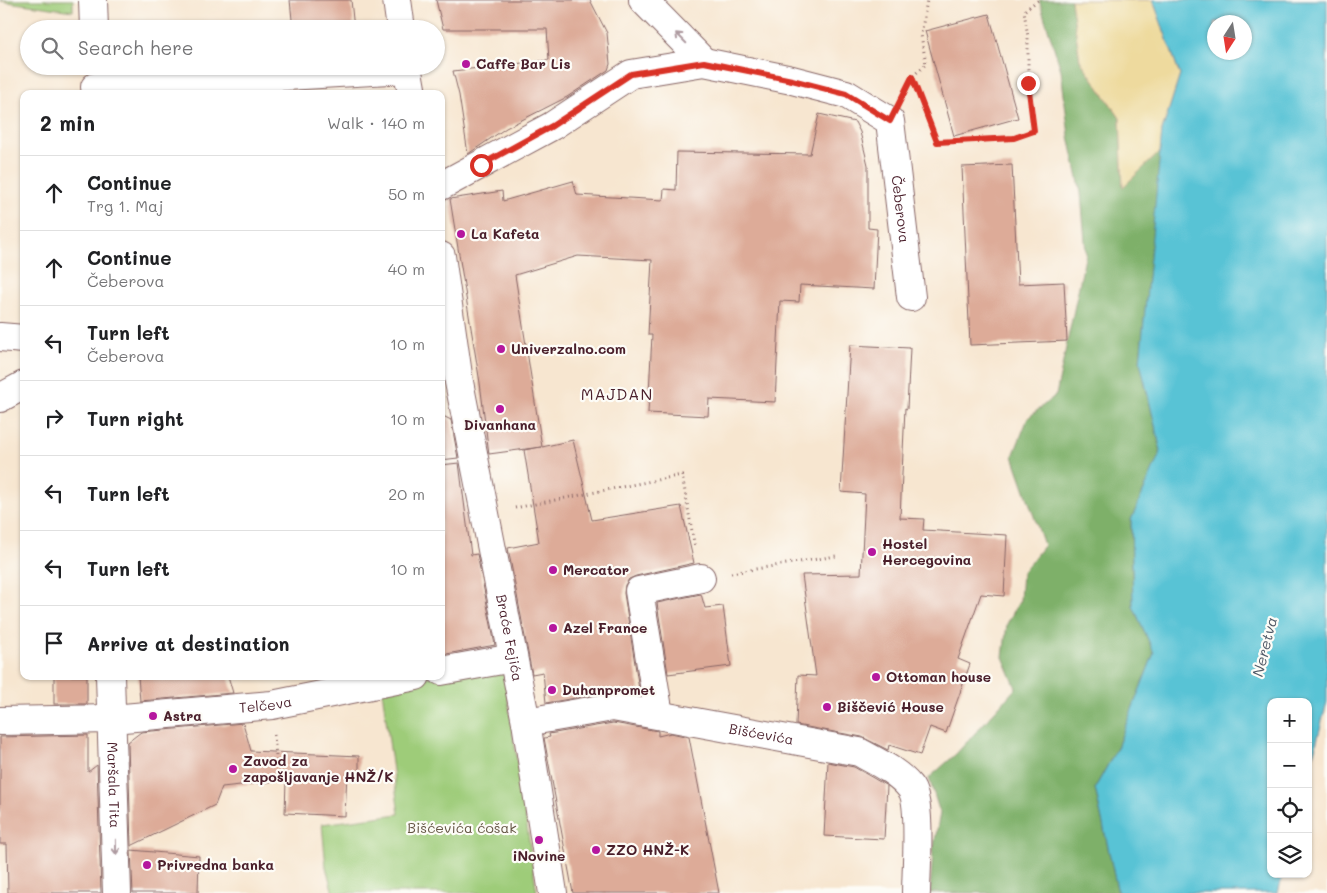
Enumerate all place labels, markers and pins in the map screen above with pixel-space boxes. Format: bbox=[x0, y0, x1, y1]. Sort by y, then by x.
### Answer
place label: Caffe Bar Lis bbox=[476, 54, 571, 73]
marker: Caffe Bar Lis bbox=[460, 58, 472, 70]
place label: La Kafeta bbox=[471, 224, 540, 243]
marker: La Kafeta bbox=[455, 228, 467, 240]
place label: Univerzalno.com bbox=[511, 339, 626, 358]
marker: Univerzalno.com bbox=[495, 343, 507, 355]
marker: Divanhana bbox=[494, 403, 506, 415]
place label: Divanhana bbox=[464, 415, 537, 434]
place label: Hostel Hercegovina bbox=[882, 534, 972, 569]
marker: Hostel Hercegovina bbox=[866, 546, 878, 558]
place label: Mercator bbox=[563, 560, 629, 579]
marker: Mercator bbox=[547, 564, 559, 576]
place label: Azel France bbox=[563, 618, 647, 637]
marker: Azel France bbox=[547, 622, 559, 634]
place label: Ottoman house bbox=[886, 667, 991, 686]
marker: Ottoman house bbox=[870, 671, 882, 683]
place label: Duhanpromet bbox=[562, 680, 655, 699]
marker: Duhanpromet bbox=[546, 684, 558, 696]
place label: Biščević House bbox=[837, 697, 944, 716]
marker: Biščević House bbox=[821, 701, 833, 713]
place label: Astra bbox=[163, 706, 202, 725]
marker: Astra bbox=[147, 710, 159, 722]
place label: Zavod za zapošljavanje HNŽ/K bbox=[243, 751, 394, 786]
marker: Zavod za zapošljavanje HNŽ/K bbox=[227, 763, 239, 775]
marker: iNovine bbox=[533, 834, 545, 846]
place label: ZZO HNŽ-K bbox=[606, 840, 689, 859]
marker: ZZO HNŽ-K bbox=[590, 844, 602, 856]
place label: iNovine bbox=[513, 846, 565, 865]
place label: Privredna banka bbox=[157, 855, 274, 874]
marker: Privredna banka bbox=[141, 859, 153, 871]

